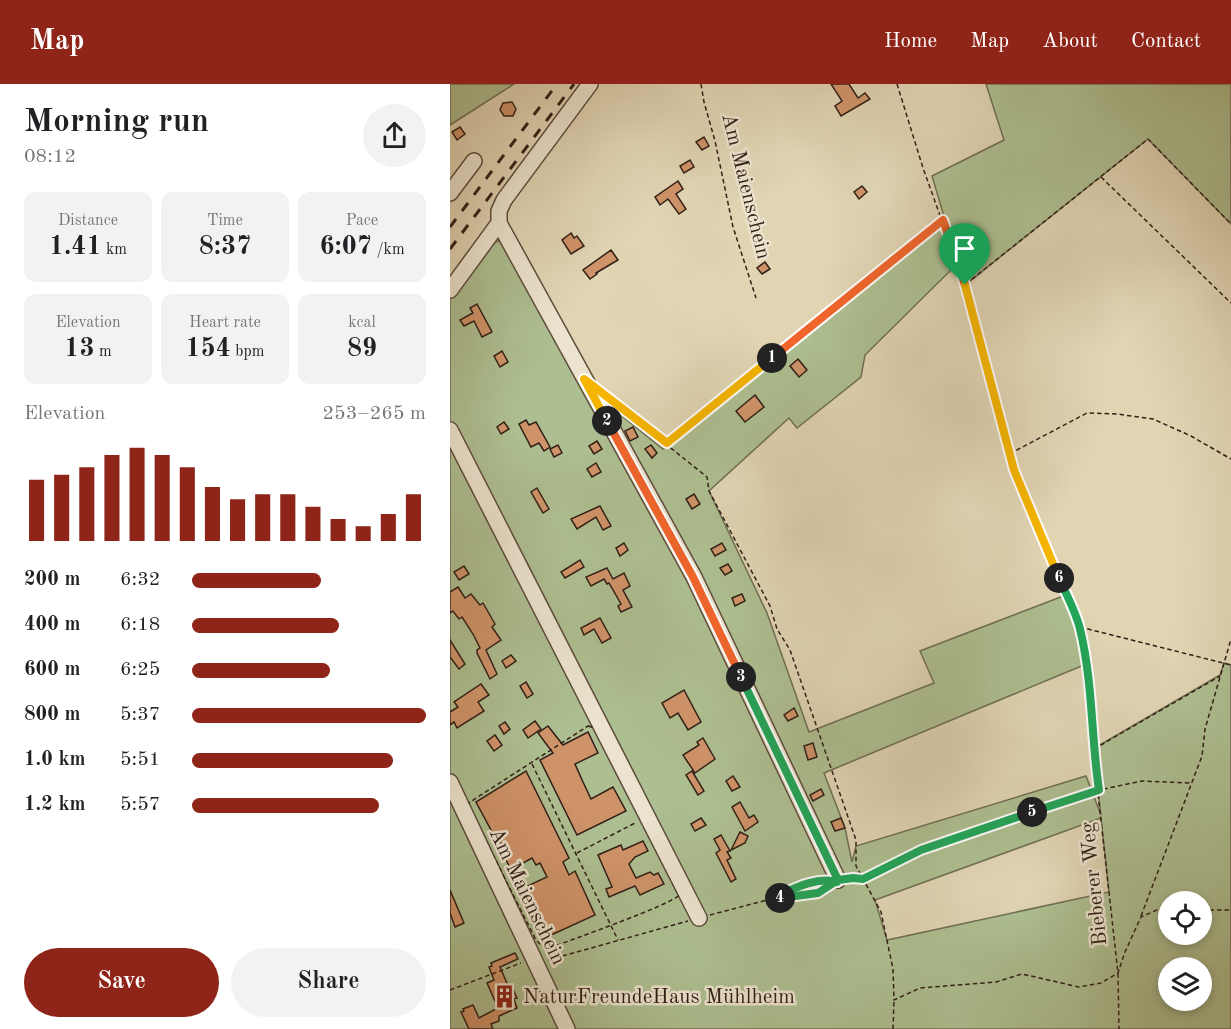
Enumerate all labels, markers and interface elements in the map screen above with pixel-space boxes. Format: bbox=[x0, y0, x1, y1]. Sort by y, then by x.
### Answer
text: Map bbox=[30, 28, 84, 56]
text: Home bbox=[884, 31, 937, 52]
text: Map bbox=[970, 31, 1009, 52]
text: About bbox=[1042, 31, 1098, 52]
text: Contact bbox=[1131, 31, 1201, 52]
button: share bbox=[363, 104, 426, 167]
text: Morning run bbox=[24, 106, 209, 139]
street label: Am Maienschein bbox=[717, 111, 774, 261]
text: 08:12 bbox=[24, 147, 76, 167]
text: Distance bbox=[58, 213, 118, 229]
text: Time bbox=[207, 213, 243, 229]
text: Pace bbox=[346, 213, 378, 229]
pin bbox=[939, 223, 990, 285]
icon: arrive bbox=[948, 232, 981, 265]
text: 1.41 bbox=[49, 234, 102, 260]
text: 8:37 bbox=[199, 234, 251, 260]
text: 6:07 bbox=[319, 234, 372, 260]
text: km bbox=[102, 242, 127, 258]
text: /km bbox=[372, 242, 405, 258]
text: Elevation bbox=[55, 315, 121, 331]
text: Heart rate bbox=[189, 315, 261, 331]
text: kcal bbox=[348, 315, 376, 331]
text: 13 bbox=[64, 336, 94, 362]
text: 154 bbox=[186, 336, 231, 362]
text: 89 bbox=[347, 336, 377, 362]
pin: 1 bbox=[757, 343, 787, 373]
text: m bbox=[94, 344, 112, 360]
text: bpm bbox=[231, 344, 264, 360]
text: 1 bbox=[767, 350, 777, 366]
text: Elevation bbox=[24, 404, 105, 424]
text: 253–265 m bbox=[323, 404, 426, 424]
pin: 2 bbox=[592, 406, 622, 436]
text: 2 bbox=[602, 413, 612, 429]
pin: 6 bbox=[1044, 563, 1074, 593]
text: 200 m bbox=[24, 570, 80, 590]
text: 6:32 bbox=[120, 570, 160, 590]
text: 6 bbox=[1054, 570, 1064, 586]
text: 400 m bbox=[24, 615, 80, 635]
text: 6:18 bbox=[120, 615, 160, 635]
text: 600 m bbox=[24, 660, 80, 680]
text: 6:25 bbox=[120, 660, 160, 680]
pin: 3 bbox=[726, 662, 756, 692]
text: 3 bbox=[736, 669, 746, 685]
text: 800 m bbox=[24, 705, 80, 725]
text: 5:37 bbox=[120, 705, 160, 725]
text: 1.0 km bbox=[24, 750, 86, 770]
text: 5:51 bbox=[120, 750, 160, 770]
text: 1.2 km bbox=[24, 795, 86, 815]
text: 5:57 bbox=[120, 795, 160, 815]
pin: 5 bbox=[1017, 797, 1047, 827]
text: 5 bbox=[1027, 804, 1037, 820]
street label: Bieberer Weg bbox=[1077, 820, 1111, 947]
street label: Am Maienschein bbox=[484, 825, 569, 968]
pin: 4 bbox=[765, 883, 795, 913]
text: 4 bbox=[775, 890, 785, 906]
map controls bbox=[1158, 891, 1212, 1011]
button: locate bbox=[1158, 891, 1212, 945]
button: Save bbox=[24, 948, 219, 1017]
button: Share bbox=[231, 948, 426, 1017]
button: layers bbox=[1158, 957, 1212, 1011]
building icon: NaturFreundeHaus Mühlheim bbox=[492, 983, 518, 1009]
place label: NaturFreundeHaus Mühlheim bbox=[523, 987, 795, 1008]

